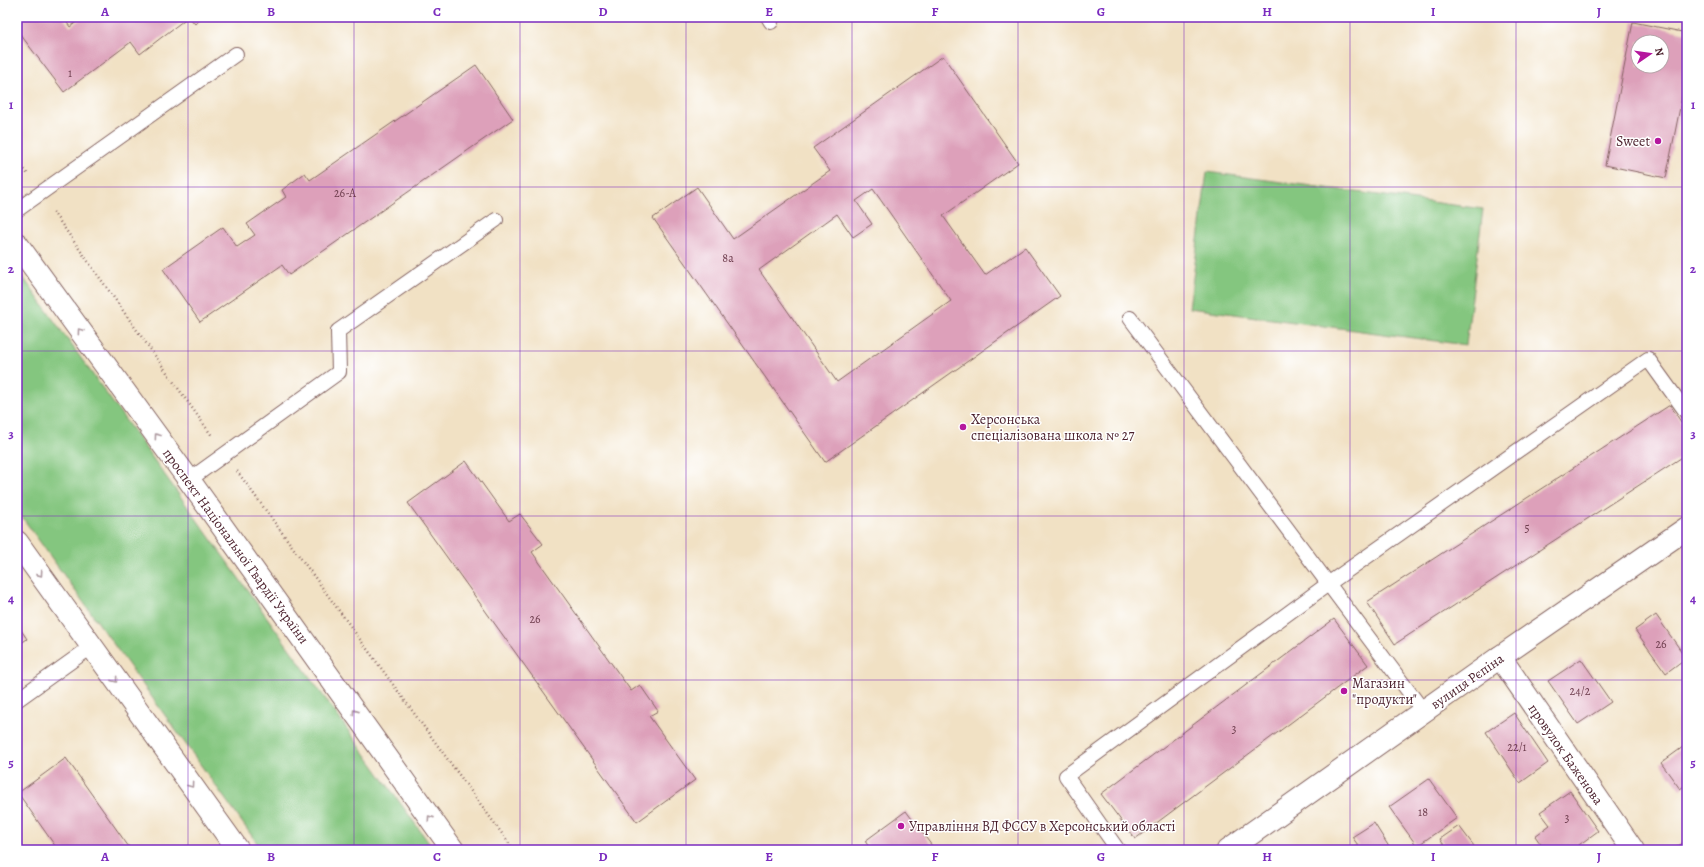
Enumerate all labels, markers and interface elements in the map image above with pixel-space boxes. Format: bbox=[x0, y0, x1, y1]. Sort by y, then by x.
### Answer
text: A bbox=[100, 3, 110, 20]
text: B bbox=[267, 3, 275, 20]
text: C bbox=[433, 3, 441, 20]
text: D bbox=[598, 3, 608, 20]
text: E bbox=[765, 3, 773, 20]
text: F bbox=[932, 3, 939, 20]
text: G bbox=[1097, 3, 1105, 20]
text: H bbox=[1262, 3, 1272, 20]
text: I bbox=[1431, 3, 1436, 20]
text: J bbox=[1597, 3, 1601, 20]
north arrow bbox=[1630, 34, 1670, 74]
text: N bbox=[1651, 46, 1667, 57]
house number: 1 bbox=[68, 65, 72, 81]
text: 1 bbox=[9, 96, 14, 113]
text: 1 bbox=[1691, 96, 1696, 113]
place label: Sweet bbox=[1616, 132, 1650, 151]
marker: Sweet bbox=[1653, 136, 1663, 146]
house number: 26-А bbox=[334, 185, 357, 201]
house number: 8а bbox=[722, 250, 734, 266]
text: 2 bbox=[8, 260, 15, 277]
text: 2 bbox=[1690, 260, 1697, 277]
one-way arrow bbox=[77, 328, 85, 335]
place label: Херсонська спеціалізована школа № 27 bbox=[971, 410, 1135, 445]
marker: Херсонська спеціалізована школа № 27 bbox=[958, 422, 968, 432]
text: 3 bbox=[8, 425, 14, 442]
text: 3 bbox=[1690, 425, 1696, 442]
one-way arrow bbox=[154, 433, 162, 440]
street label: проспект Національної Гвардії України bbox=[158, 445, 313, 648]
house number: 5 bbox=[1524, 520, 1530, 536]
one-way arrow bbox=[35, 570, 42, 577]
text: 4 bbox=[8, 590, 14, 607]
text: 4 bbox=[1690, 590, 1696, 607]
house number: 26 bbox=[529, 611, 541, 627]
house number: 26 bbox=[1655, 636, 1667, 652]
street label: вулиця Рєпіна bbox=[1427, 649, 1508, 714]
place label: Магазин "продукти" bbox=[1352, 674, 1417, 709]
one-way arrow bbox=[110, 676, 118, 683]
house number: 24/2 bbox=[1570, 683, 1591, 699]
marker: Магазин "продукти" bbox=[1339, 686, 1349, 696]
street label: провулок Баженова bbox=[1524, 700, 1608, 809]
one-way arrow bbox=[353, 710, 360, 717]
house number: 3 bbox=[1232, 721, 1237, 737]
house number: 22/1 bbox=[1507, 739, 1527, 755]
text: 5 bbox=[8, 754, 14, 771]
text: 5 bbox=[1690, 754, 1696, 771]
one-way arrow bbox=[187, 781, 194, 788]
house number: 18 bbox=[1418, 804, 1428, 820]
house number: 3 bbox=[1565, 810, 1570, 826]
one-way arrow bbox=[428, 816, 435, 823]
place label: Управління ВД ФССУ в Херсонський області bbox=[909, 817, 1176, 836]
marker: Управління ВД ФССУ в Херсонський області bbox=[896, 821, 906, 831]
text: A bbox=[100, 848, 110, 865]
text: B bbox=[267, 848, 275, 865]
text: C bbox=[433, 848, 441, 865]
text: D bbox=[598, 848, 608, 865]
text: E bbox=[765, 848, 773, 865]
text: F bbox=[932, 848, 939, 865]
text: G bbox=[1097, 848, 1105, 865]
text: H bbox=[1262, 848, 1272, 865]
text: I bbox=[1431, 848, 1436, 865]
text: J bbox=[1597, 848, 1601, 865]

